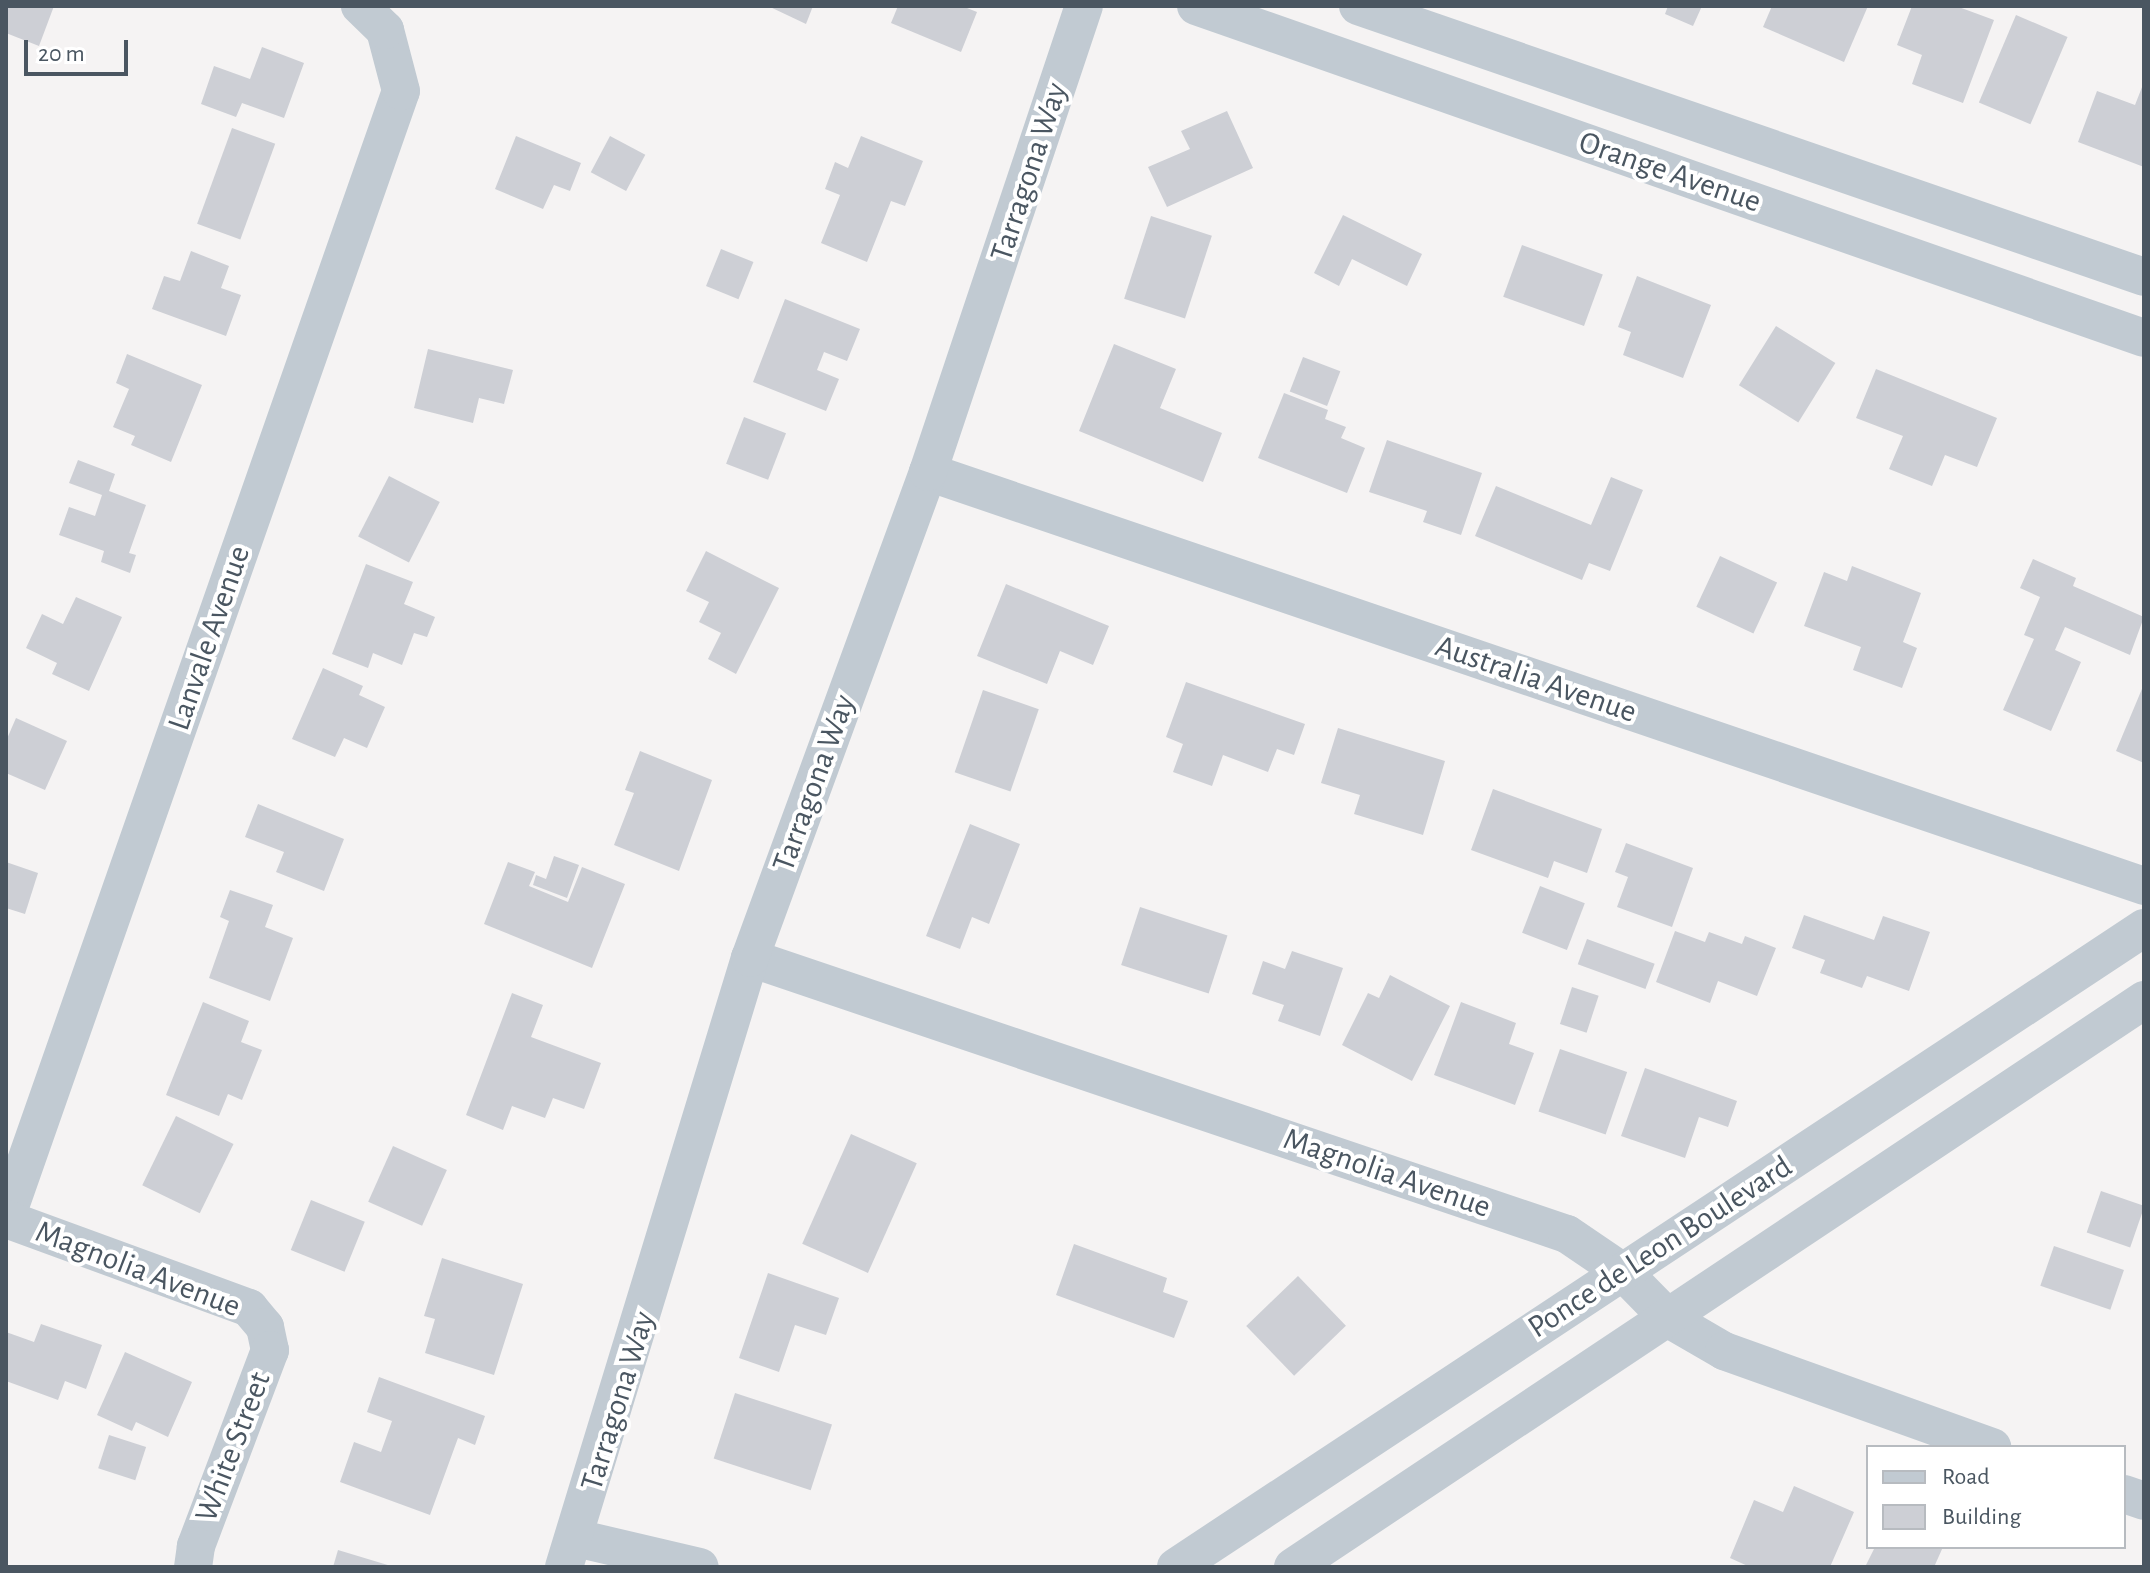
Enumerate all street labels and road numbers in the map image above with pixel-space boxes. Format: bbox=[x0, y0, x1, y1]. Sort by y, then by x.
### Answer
street label: Tarragona Way bbox=[982, 78, 1076, 266]
street label: Orange Avenue bbox=[1574, 123, 1766, 221]
street label: Lanvale Avenue bbox=[159, 541, 259, 735]
street label: Australia Avenue bbox=[1430, 627, 1642, 731]
street label: Tarragona Way bbox=[764, 689, 864, 877]
street label: Magnolia Avenue bbox=[1278, 1120, 1496, 1226]
street label: Ponce de Leon Boulevard bbox=[1521, 1147, 1799, 1347]
street label: Magnolia Avenue bbox=[30, 1212, 246, 1326]
street label: Tarragona Way bbox=[573, 1307, 663, 1495]
street label: White Street bbox=[187, 1366, 279, 1528]

